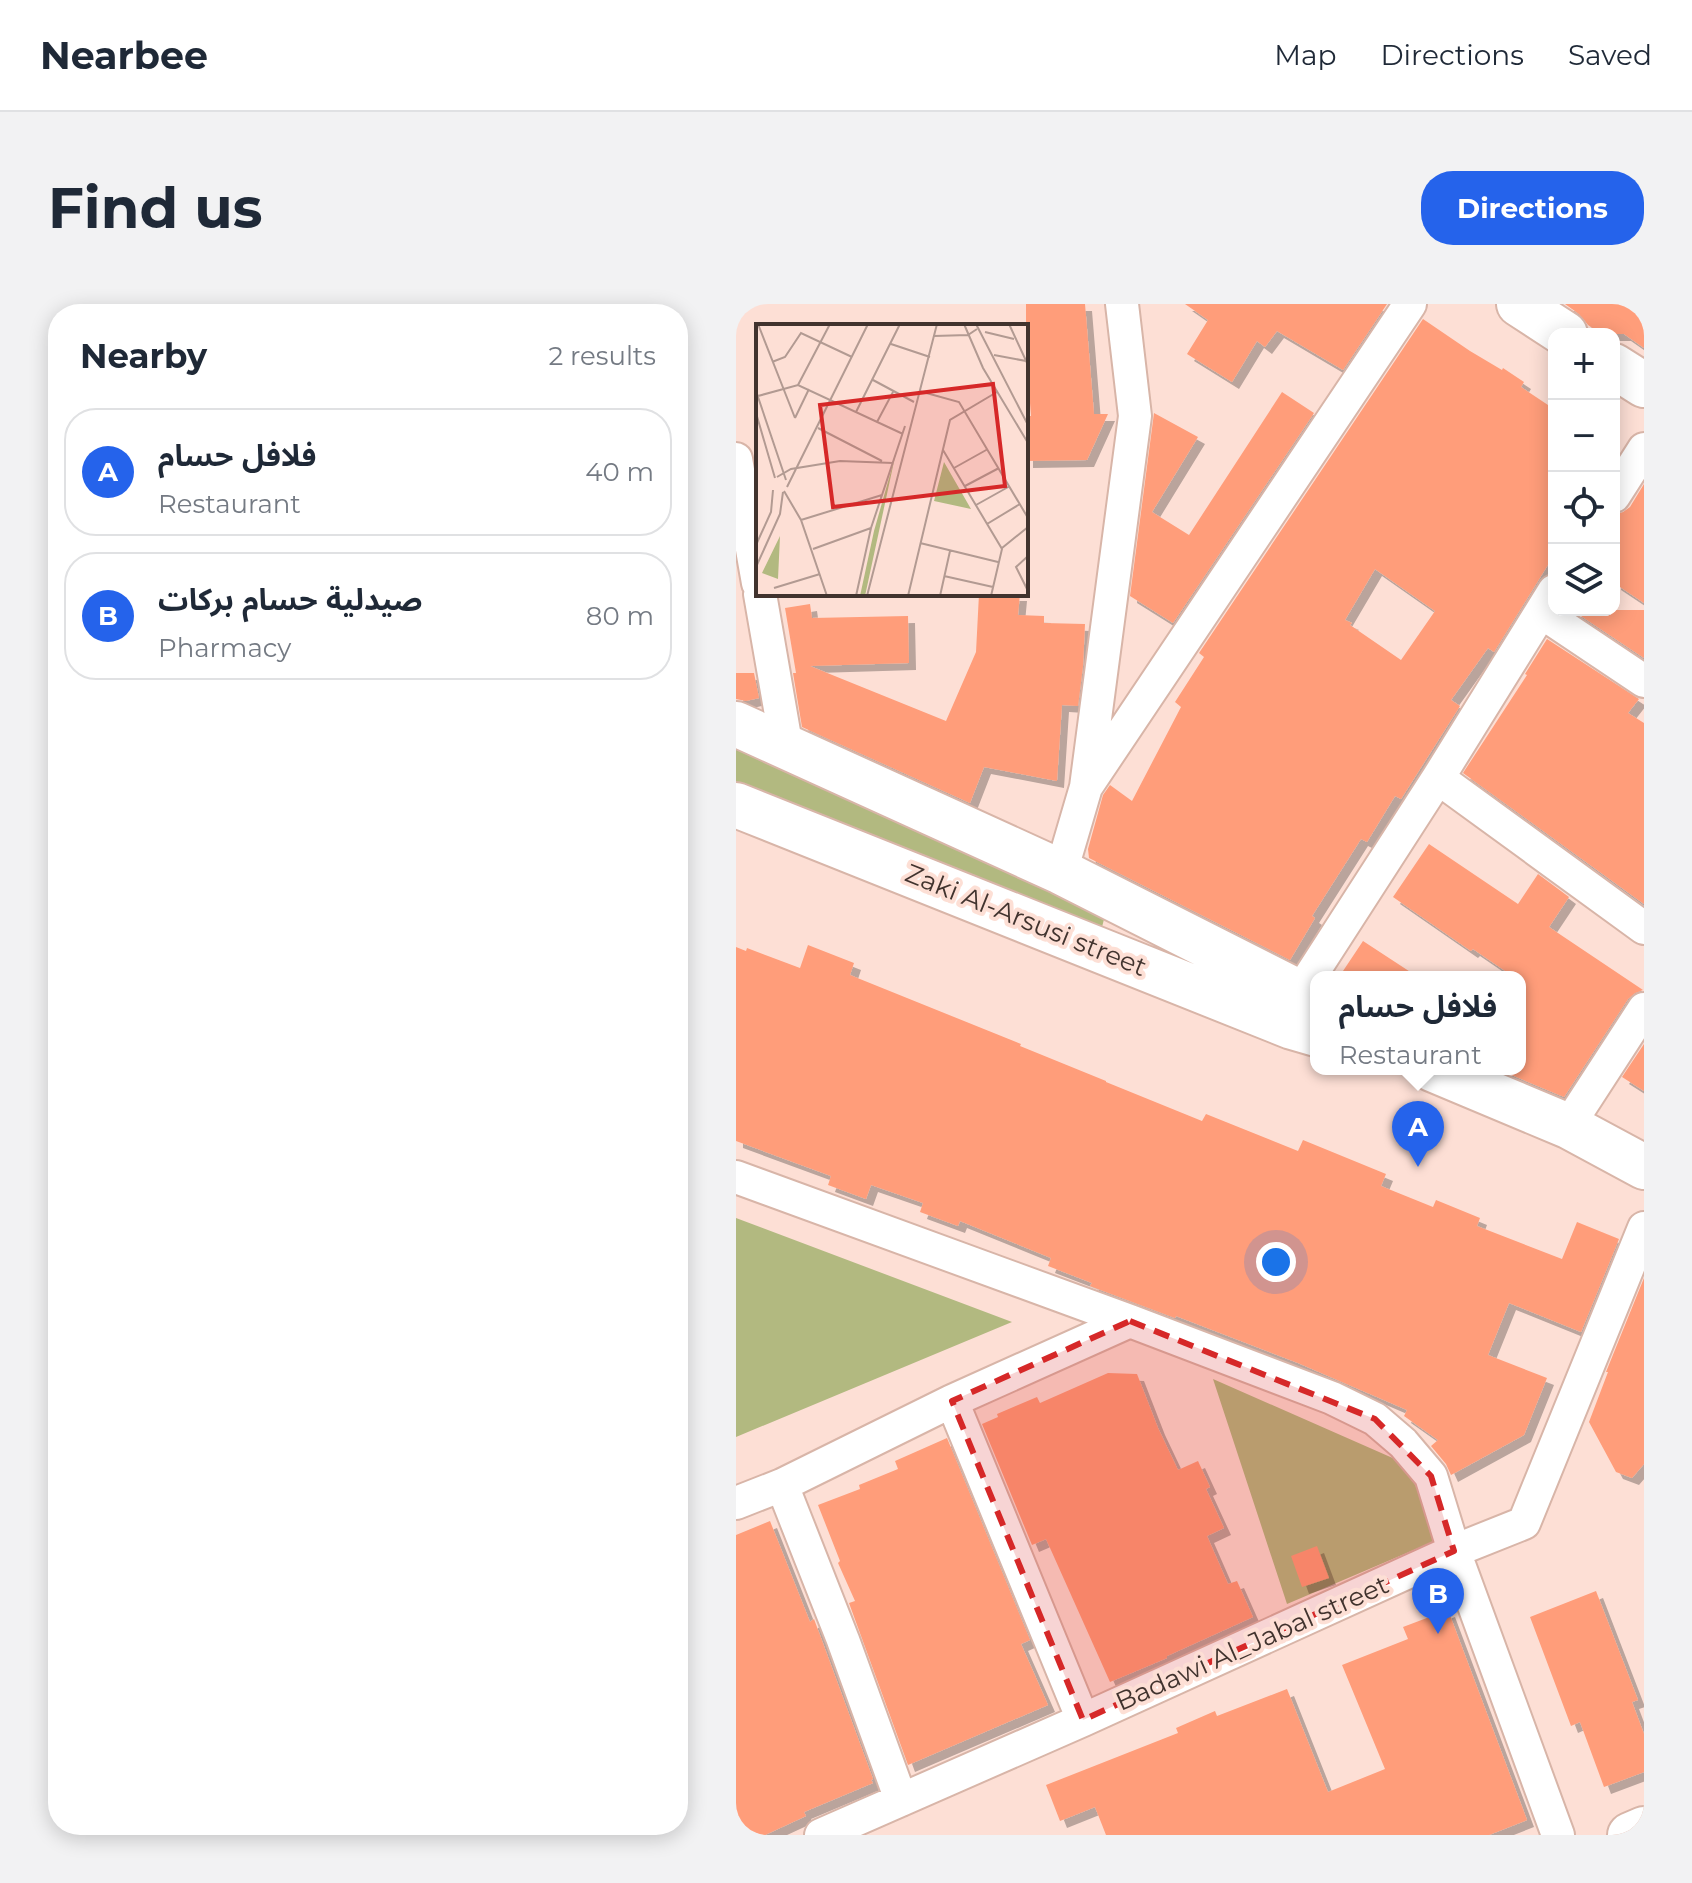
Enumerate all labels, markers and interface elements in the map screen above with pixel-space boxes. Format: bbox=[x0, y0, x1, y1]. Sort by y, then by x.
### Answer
text: Nearbee bbox=[40, 32, 208, 79]
text: Map bbox=[1274, 38, 1336, 72]
text: Directions bbox=[1380, 38, 1524, 72]
text: Saved bbox=[1568, 38, 1652, 72]
button: Directions bbox=[1421, 171, 1644, 245]
text: Find us bbox=[48, 174, 262, 242]
inset map bbox=[756, 324, 1028, 596]
map controls bbox=[1548, 328, 1620, 616]
button: + bbox=[1548, 328, 1620, 400]
text: Nearby bbox=[80, 335, 207, 377]
text: 2 results bbox=[548, 340, 656, 372]
button: − bbox=[1548, 400, 1620, 472]
text: فلافل حسام bbox=[158, 437, 316, 474]
text: A bbox=[98, 456, 118, 488]
text: 40 m bbox=[585, 456, 654, 488]
button: locate bbox=[1548, 472, 1620, 544]
text: Restaurant bbox=[158, 488, 301, 520]
button: layers bbox=[1548, 544, 1620, 616]
text: صيدلية حسام بركات bbox=[158, 581, 423, 618]
text: B bbox=[98, 600, 118, 632]
text: 80 m bbox=[586, 600, 654, 632]
text: Pharmacy bbox=[158, 632, 291, 664]
street label: Zaki Al-Arsusi street bbox=[901, 857, 1151, 983]
popup bbox=[1310, 971, 1526, 1075]
text: فلافل حسام bbox=[1339, 988, 1497, 1025]
text: Restaurant bbox=[1339, 1039, 1482, 1071]
pin: A bbox=[1392, 1101, 1444, 1167]
your location bbox=[1256, 1242, 1296, 1282]
street label: Badawi Al_Jabal street bbox=[1111, 1568, 1393, 1718]
pin: B bbox=[1412, 1568, 1464, 1634]

